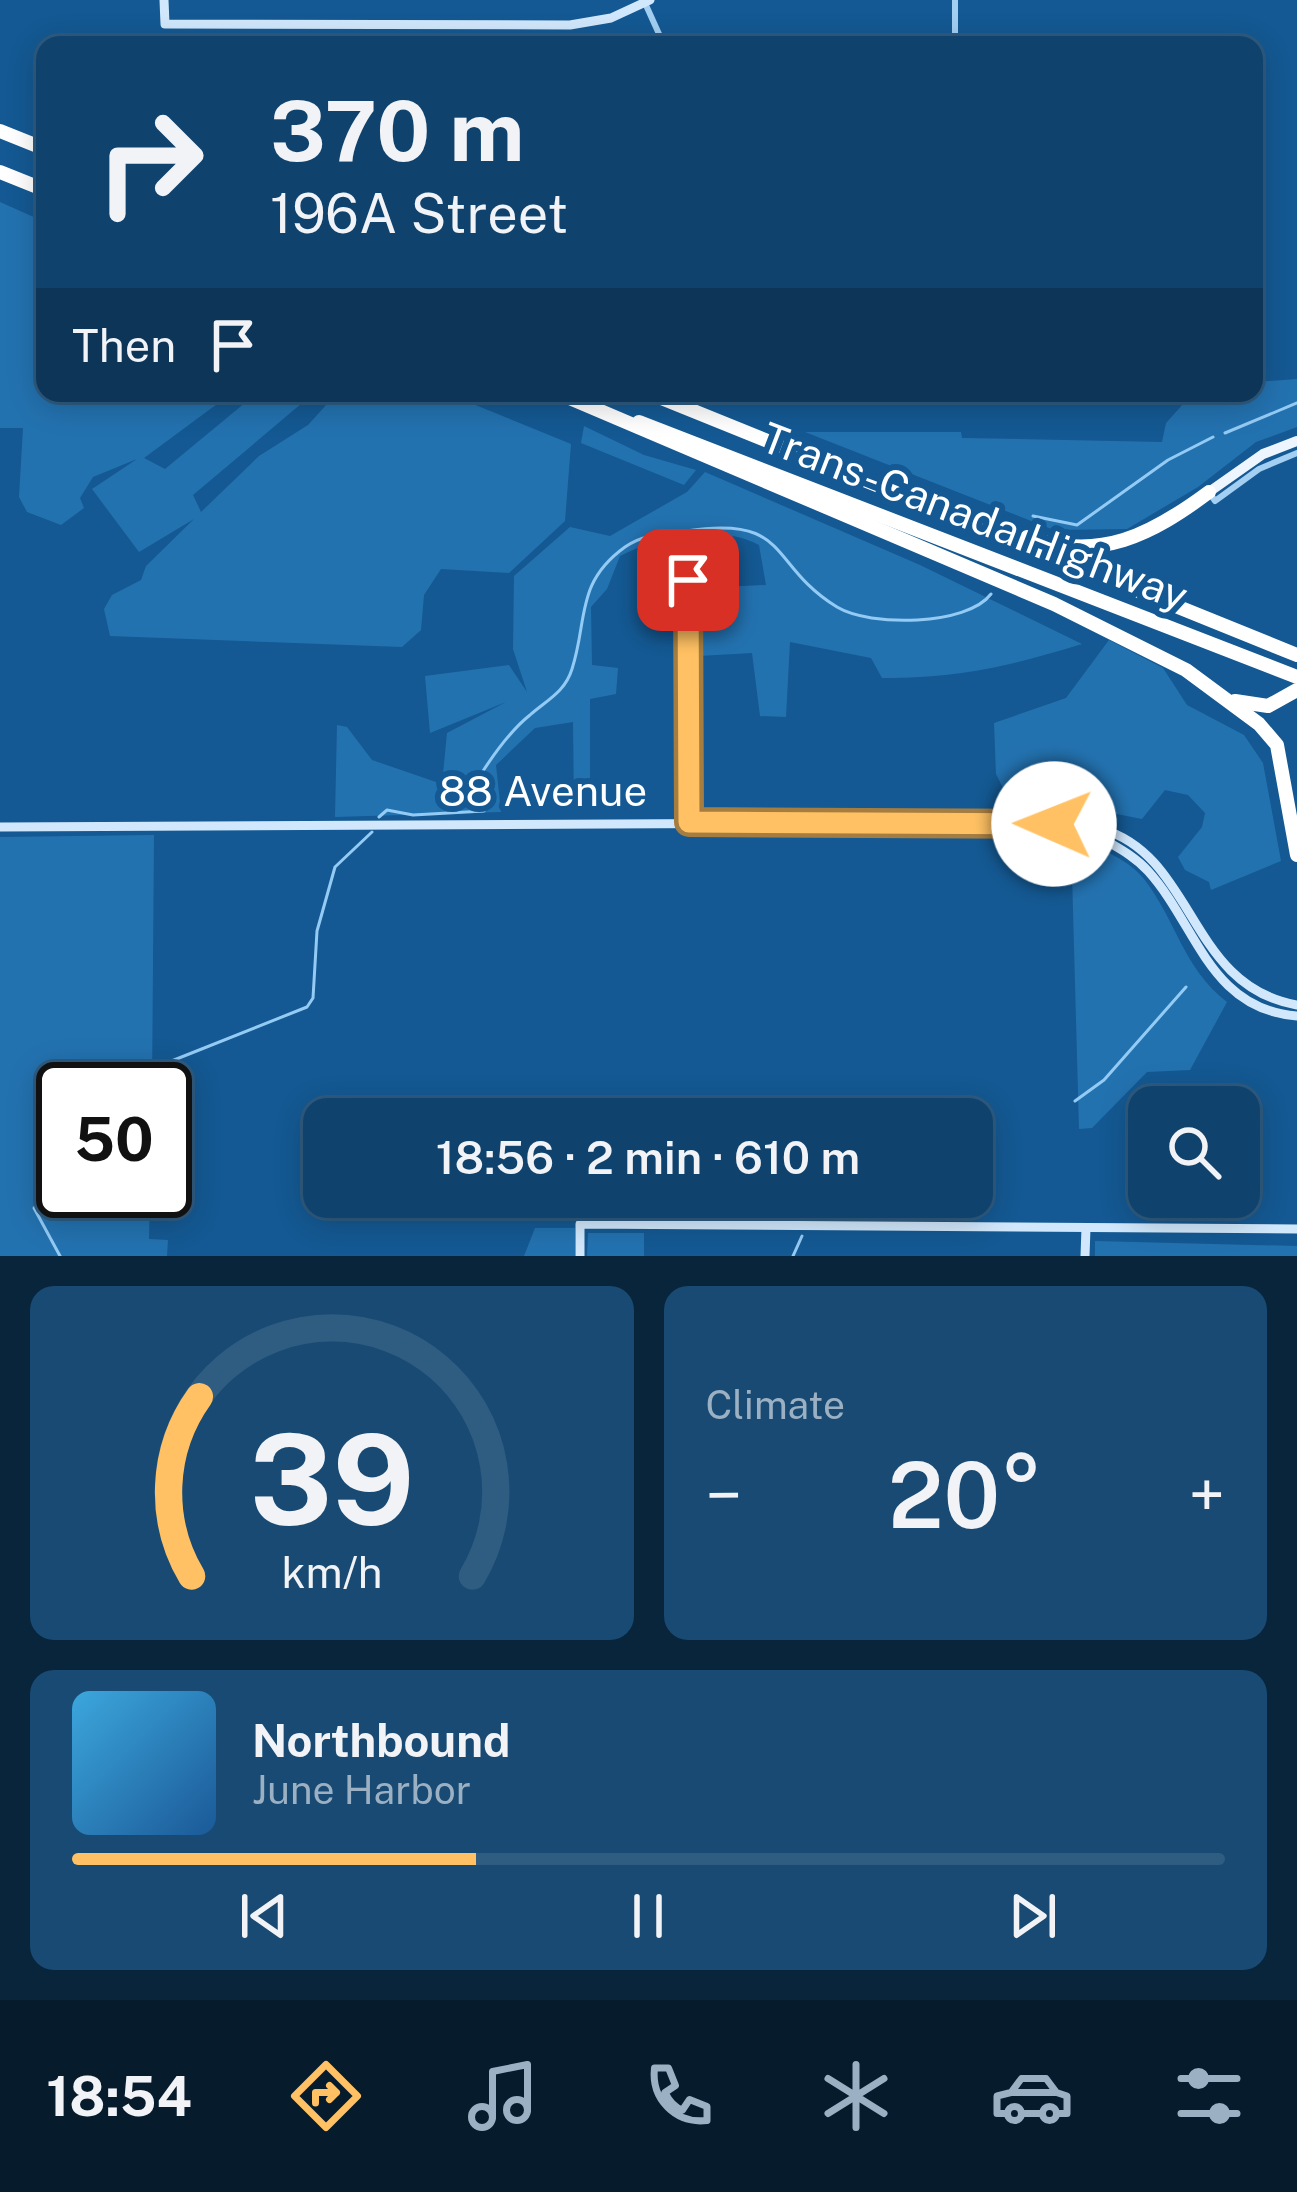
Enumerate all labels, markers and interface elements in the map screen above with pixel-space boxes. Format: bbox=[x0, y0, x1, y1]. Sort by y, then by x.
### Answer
text: 370 m bbox=[270, 81, 525, 180]
icon: right bbox=[72, 84, 228, 240]
text: 196A Street bbox=[270, 182, 568, 245]
icon: arrive bbox=[200, 312, 266, 378]
text: Then bbox=[72, 319, 176, 372]
street label: Trans-Canada Highway bbox=[755, 412, 1195, 620]
pin bbox=[637, 529, 739, 631]
icon: arrive bbox=[655, 547, 721, 613]
position arrow bbox=[991, 761, 1117, 887]
street label: 88 Avenue bbox=[439, 766, 647, 815]
speed limit sign: 50 bbox=[36, 1062, 192, 1218]
map controls bbox=[1128, 1086, 1260, 1218]
button: search bbox=[1128, 1086, 1260, 1218]
text: 18:56 · 2 min · 610 m bbox=[436, 1131, 860, 1184]
text: Climate bbox=[706, 1382, 845, 1428]
text: 39 bbox=[249, 1406, 414, 1553]
text: 20° bbox=[888, 1442, 1042, 1548]
text: − bbox=[706, 1456, 742, 1534]
text: + bbox=[1188, 1456, 1225, 1534]
text: km/h bbox=[281, 1547, 382, 1598]
text: Northbound bbox=[252, 1714, 510, 1767]
text: June Harbor bbox=[252, 1767, 471, 1813]
icon: previous bbox=[231, 1883, 297, 1949]
icon: pause bbox=[615, 1883, 681, 1949]
icon: next bbox=[1000, 1883, 1066, 1949]
icon: directions bbox=[284, 2054, 368, 2138]
icon: music bbox=[461, 2054, 545, 2138]
icon: phone bbox=[637, 2054, 721, 2138]
icon: climate bbox=[814, 2054, 898, 2138]
icon: car bbox=[990, 2054, 1074, 2138]
icon: filters bbox=[1167, 2054, 1251, 2138]
text: 18:54 bbox=[46, 2065, 192, 2128]

